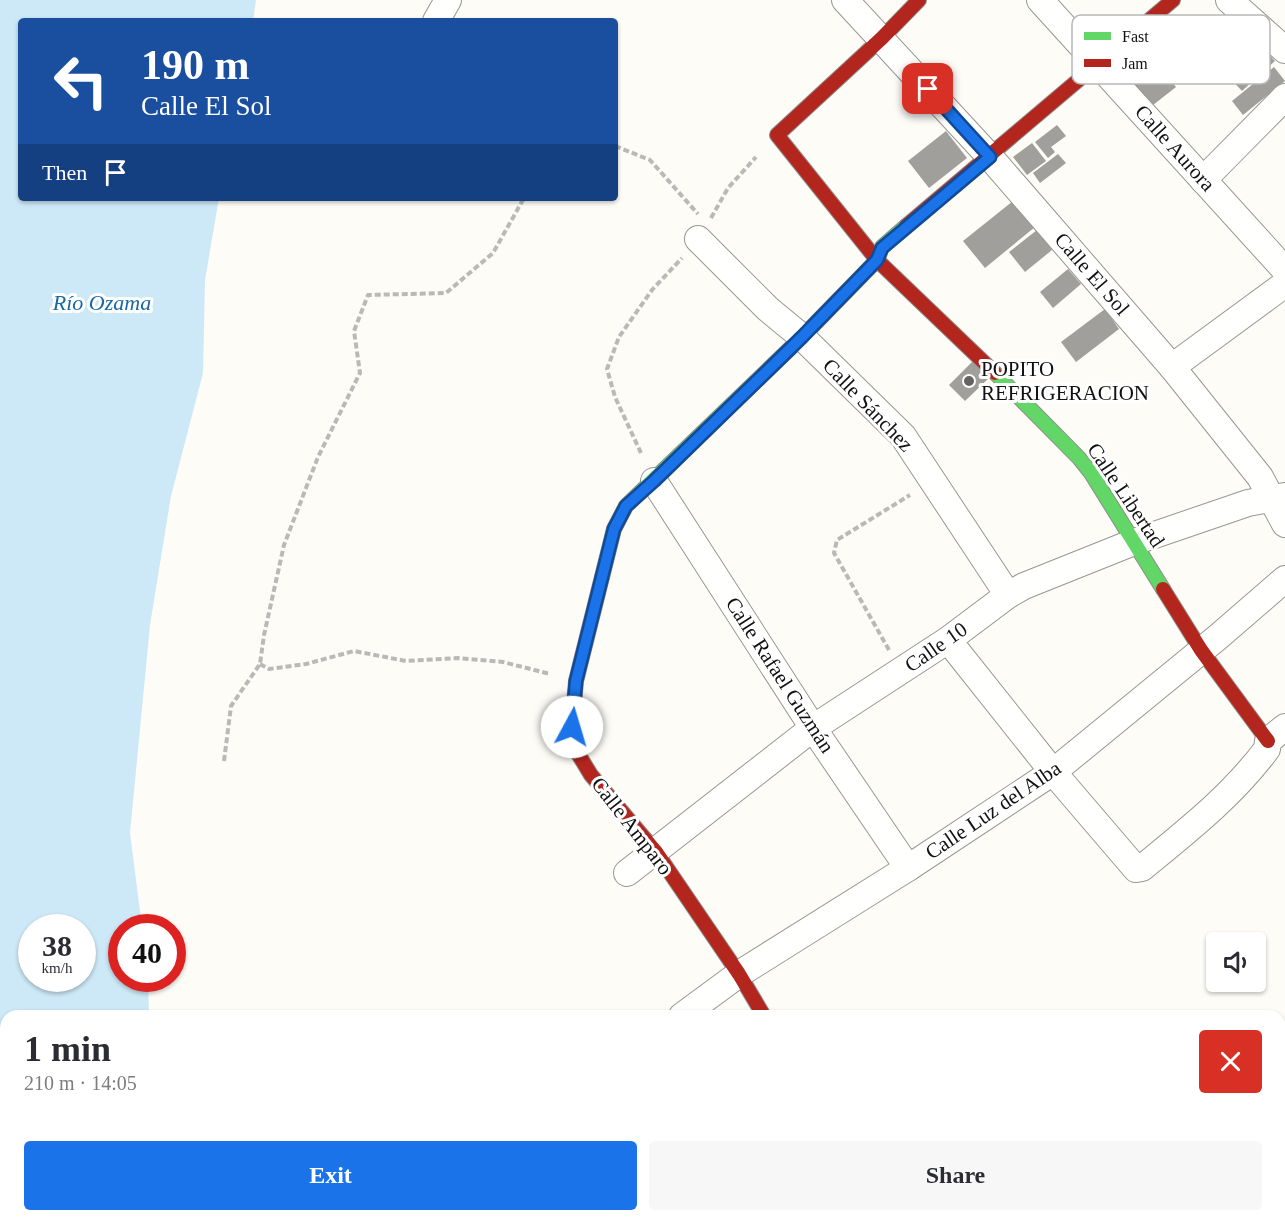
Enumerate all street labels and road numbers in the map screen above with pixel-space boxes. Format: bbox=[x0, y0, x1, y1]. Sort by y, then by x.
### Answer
street label: Calle Aurora bbox=[1130, 100, 1220, 197]
street label: Calle El Sol bbox=[1050, 228, 1134, 320]
street label: Calle Sánchez bbox=[818, 354, 918, 456]
street label: Calle Libertad bbox=[1082, 438, 1170, 552]
street label: Calle Rafael Guzmán bbox=[721, 593, 840, 758]
street label: Calle 10 bbox=[900, 617, 972, 677]
street label: Calle Luz del Alba bbox=[921, 755, 1066, 864]
street label: Calle Amparo bbox=[586, 772, 678, 880]

